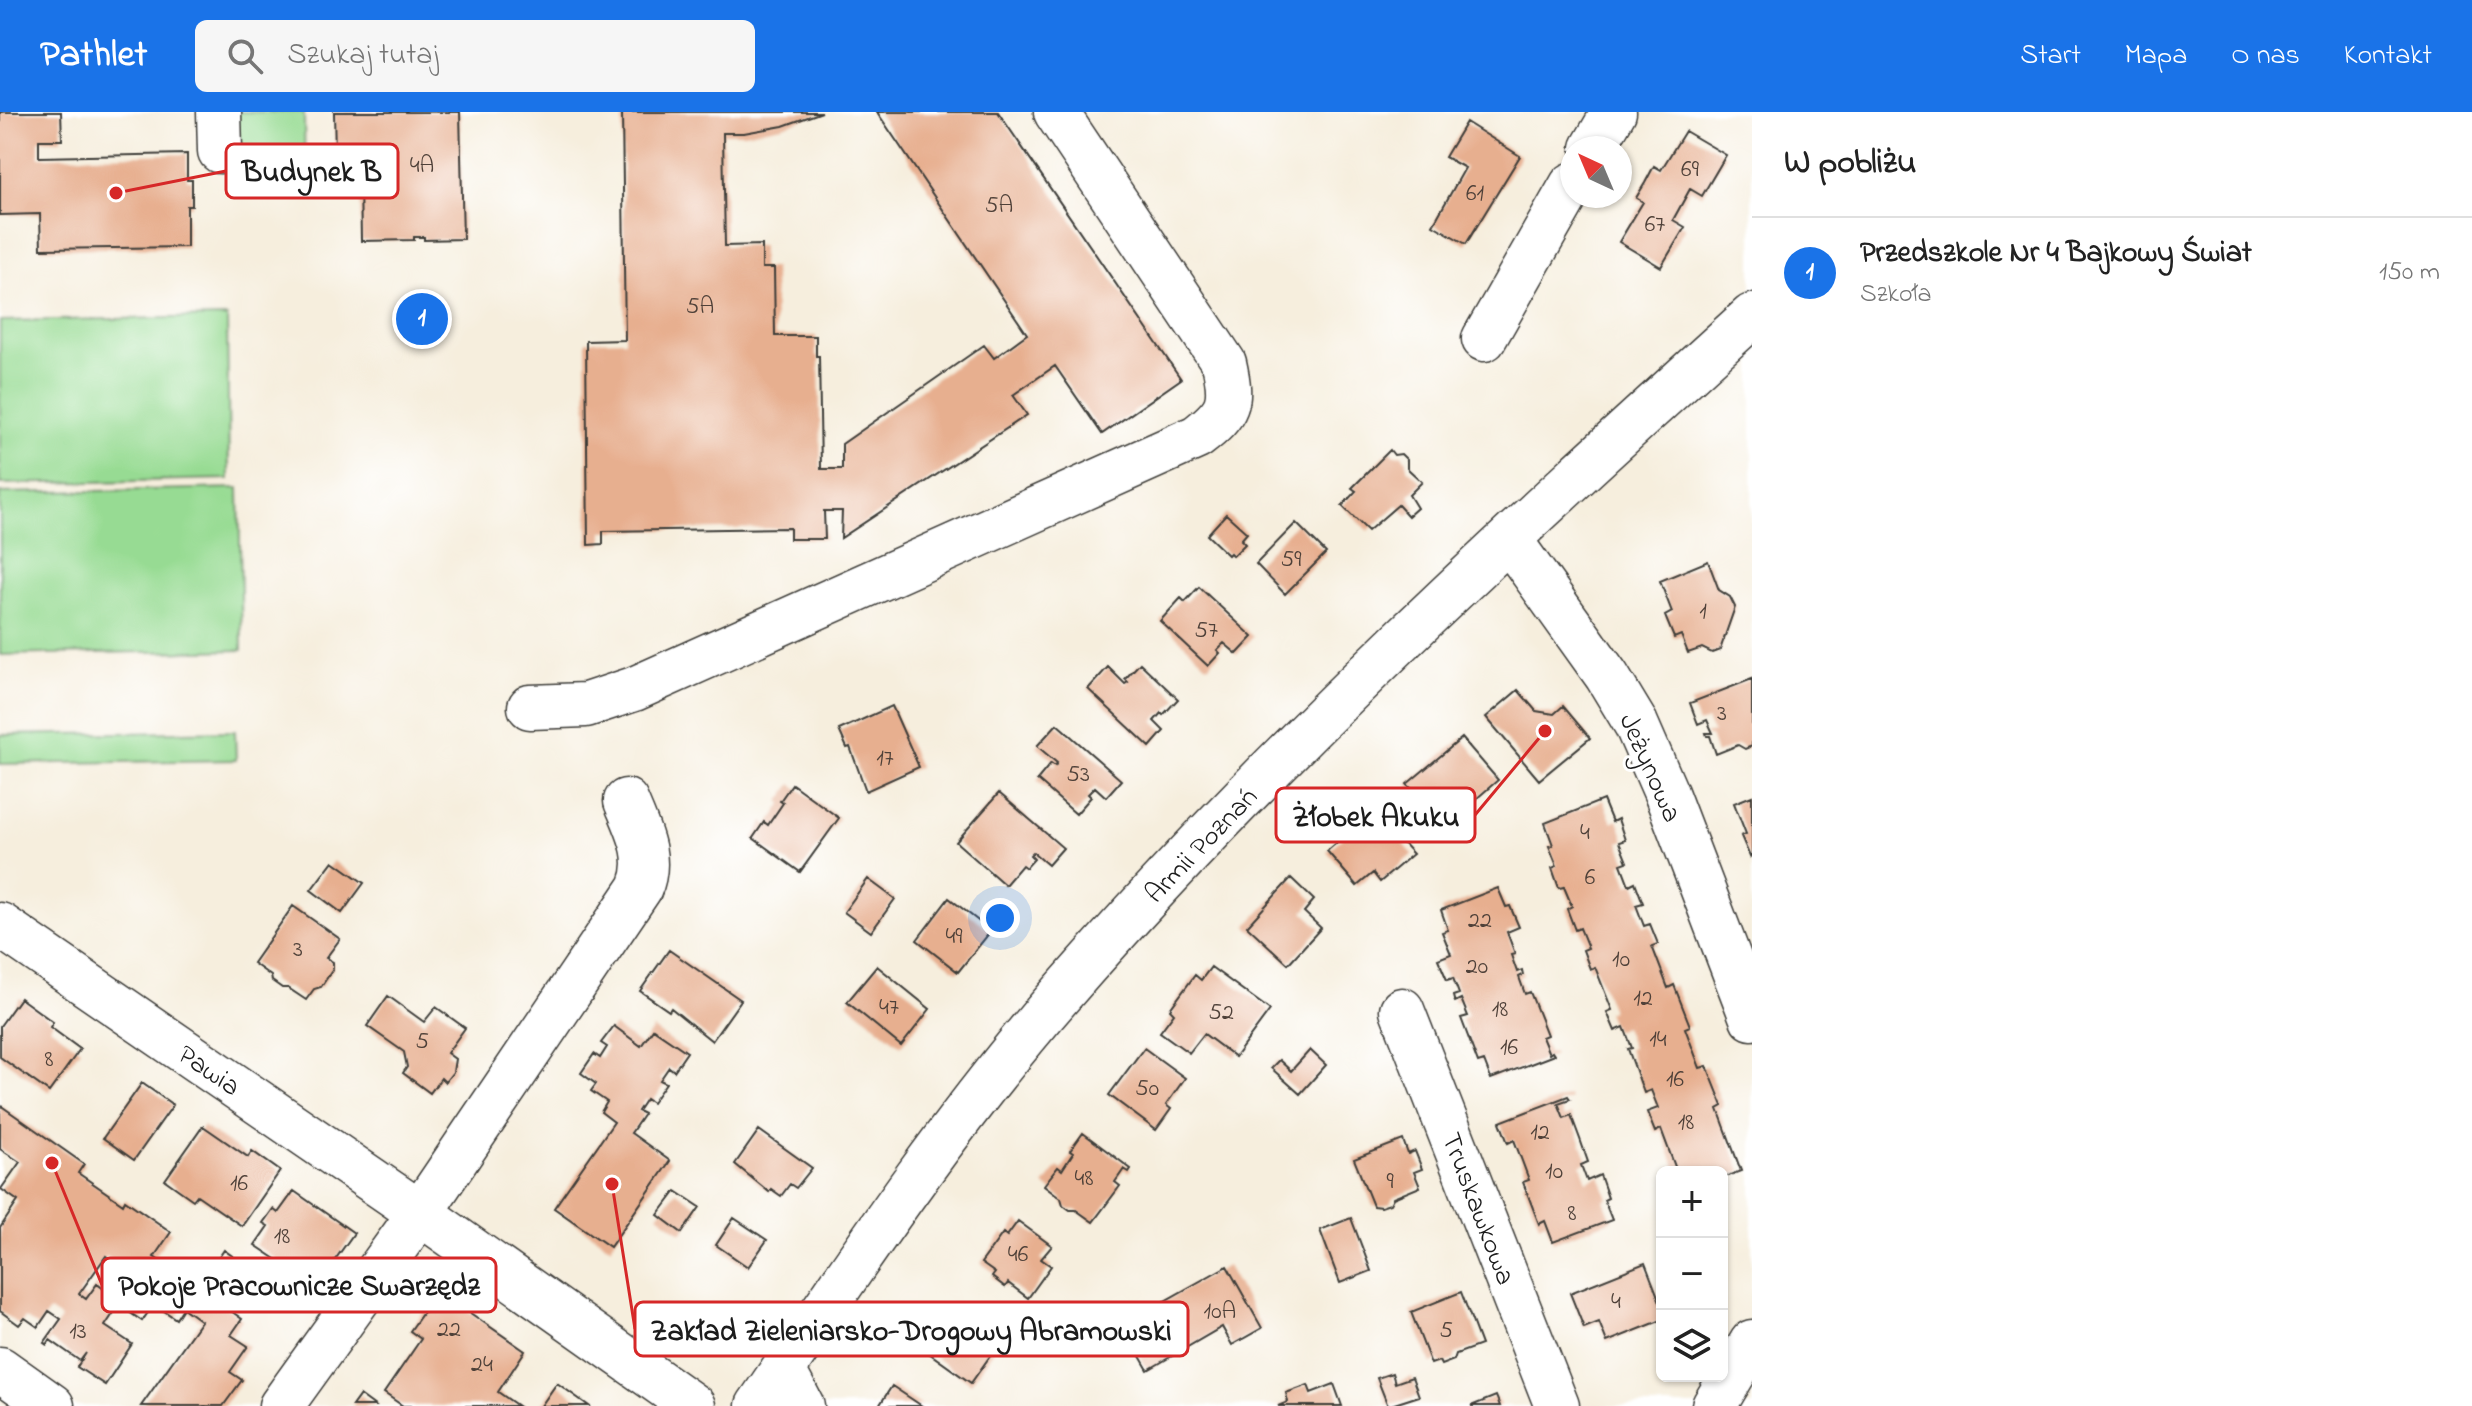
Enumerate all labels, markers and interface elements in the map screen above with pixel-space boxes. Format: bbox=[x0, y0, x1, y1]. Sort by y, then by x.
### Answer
search box bbox=[195, 20, 755, 92]
text: Pathlet bbox=[40, 28, 147, 84]
icon: search bbox=[223, 34, 267, 78]
text: Szukaj tutaj bbox=[287, 34, 438, 78]
text: Start bbox=[2020, 36, 2081, 77]
text: Mapa bbox=[2125, 36, 2187, 77]
text: O nas bbox=[2231, 36, 2300, 77]
text: Kontakt bbox=[2344, 36, 2432, 77]
north arrow bbox=[1560, 136, 1632, 208]
text: W pobliżu bbox=[1784, 139, 1916, 189]
callout: Budynek B bbox=[226, 144, 398, 198]
house number: 4A bbox=[410, 149, 434, 184]
text: Budynek B bbox=[240, 152, 382, 196]
house number: 69 bbox=[1681, 153, 1700, 188]
house number: 61 bbox=[1466, 177, 1484, 212]
house number: 5A bbox=[985, 189, 1013, 224]
house number: 67 bbox=[1645, 208, 1665, 243]
text: Przedszkole Nr 4 Bajkowy Świat bbox=[1860, 232, 2252, 276]
text: 1 bbox=[1806, 254, 1814, 292]
text: 150 m bbox=[2379, 254, 2440, 292]
text: Szkoła bbox=[1860, 276, 1932, 314]
pin: 1 bbox=[396, 289, 448, 349]
house number: 5A bbox=[686, 290, 714, 325]
house number: 59 bbox=[1281, 543, 1302, 578]
house number: 1 bbox=[1699, 595, 1707, 630]
house number: 57 bbox=[1194, 614, 1218, 649]
house number: 3 bbox=[1717, 697, 1727, 732]
street label: Jeżynowa bbox=[1607, 707, 1691, 829]
house number: 17 bbox=[876, 742, 894, 777]
house number: 53 bbox=[1066, 758, 1090, 793]
street label: Armii Poznań bbox=[1136, 779, 1269, 914]
callout: Żłobek Akuku bbox=[1276, 788, 1475, 842]
text: Żłobek Akuku bbox=[1292, 797, 1460, 841]
house number: 4 bbox=[1580, 816, 1590, 851]
house number: 6 bbox=[1585, 861, 1596, 896]
your location bbox=[980, 898, 1020, 938]
house number: 22 bbox=[1468, 904, 1492, 939]
house number: 49 bbox=[945, 920, 963, 955]
house number: 3 bbox=[293, 933, 303, 968]
house number: 10 bbox=[1612, 943, 1630, 978]
house number: 20 bbox=[1466, 950, 1488, 985]
house number: 12 bbox=[1633, 982, 1653, 1017]
house number: 47 bbox=[879, 991, 899, 1026]
house number: 18 bbox=[1492, 993, 1508, 1028]
house number: 52 bbox=[1208, 996, 1234, 1031]
house number: 14 bbox=[1649, 1023, 1667, 1058]
house number: 5 bbox=[415, 1025, 429, 1060]
house number: 16 bbox=[1500, 1031, 1519, 1066]
street label: Pawia bbox=[168, 1036, 248, 1108]
house number: 8 bbox=[45, 1043, 54, 1078]
house number: 16 bbox=[1666, 1063, 1685, 1098]
house number: 50 bbox=[1135, 1072, 1159, 1107]
house number: 18 bbox=[1678, 1106, 1694, 1141]
house number: 12 bbox=[1530, 1116, 1550, 1151]
street label: Truskawkowa bbox=[1429, 1127, 1525, 1291]
house number: 10 bbox=[1545, 1155, 1563, 1190]
house number: 48 bbox=[1075, 1162, 1093, 1197]
house number: 9 bbox=[1386, 1165, 1394, 1200]
map controls bbox=[1656, 1166, 1728, 1382]
button: + bbox=[1656, 1166, 1728, 1238]
house number: 16 bbox=[230, 1167, 249, 1202]
house number: 8 bbox=[1568, 1197, 1577, 1232]
house number: 18 bbox=[274, 1220, 290, 1255]
house number: 46 bbox=[1008, 1238, 1029, 1273]
button: − bbox=[1656, 1238, 1728, 1310]
callout: Pokoje Pracownicze Swarzędz bbox=[102, 1258, 496, 1312]
text: Pokoje Pracownicze Swarzędz bbox=[118, 1266, 481, 1310]
house number: 4 bbox=[1611, 1285, 1621, 1320]
house number: 10A bbox=[1204, 1295, 1236, 1330]
callout: Zakład Zieleniarsko-Drogowy Abramowski bbox=[635, 1302, 1188, 1356]
button: layers bbox=[1656, 1310, 1728, 1382]
text: Zakład Zieleniarsko-Drogowy Abramowski bbox=[650, 1311, 1172, 1356]
house number: 22 bbox=[437, 1313, 461, 1348]
house number: 5 bbox=[1439, 1314, 1453, 1349]
house number: 13 bbox=[69, 1315, 87, 1350]
house number: 24 bbox=[471, 1348, 493, 1383]

